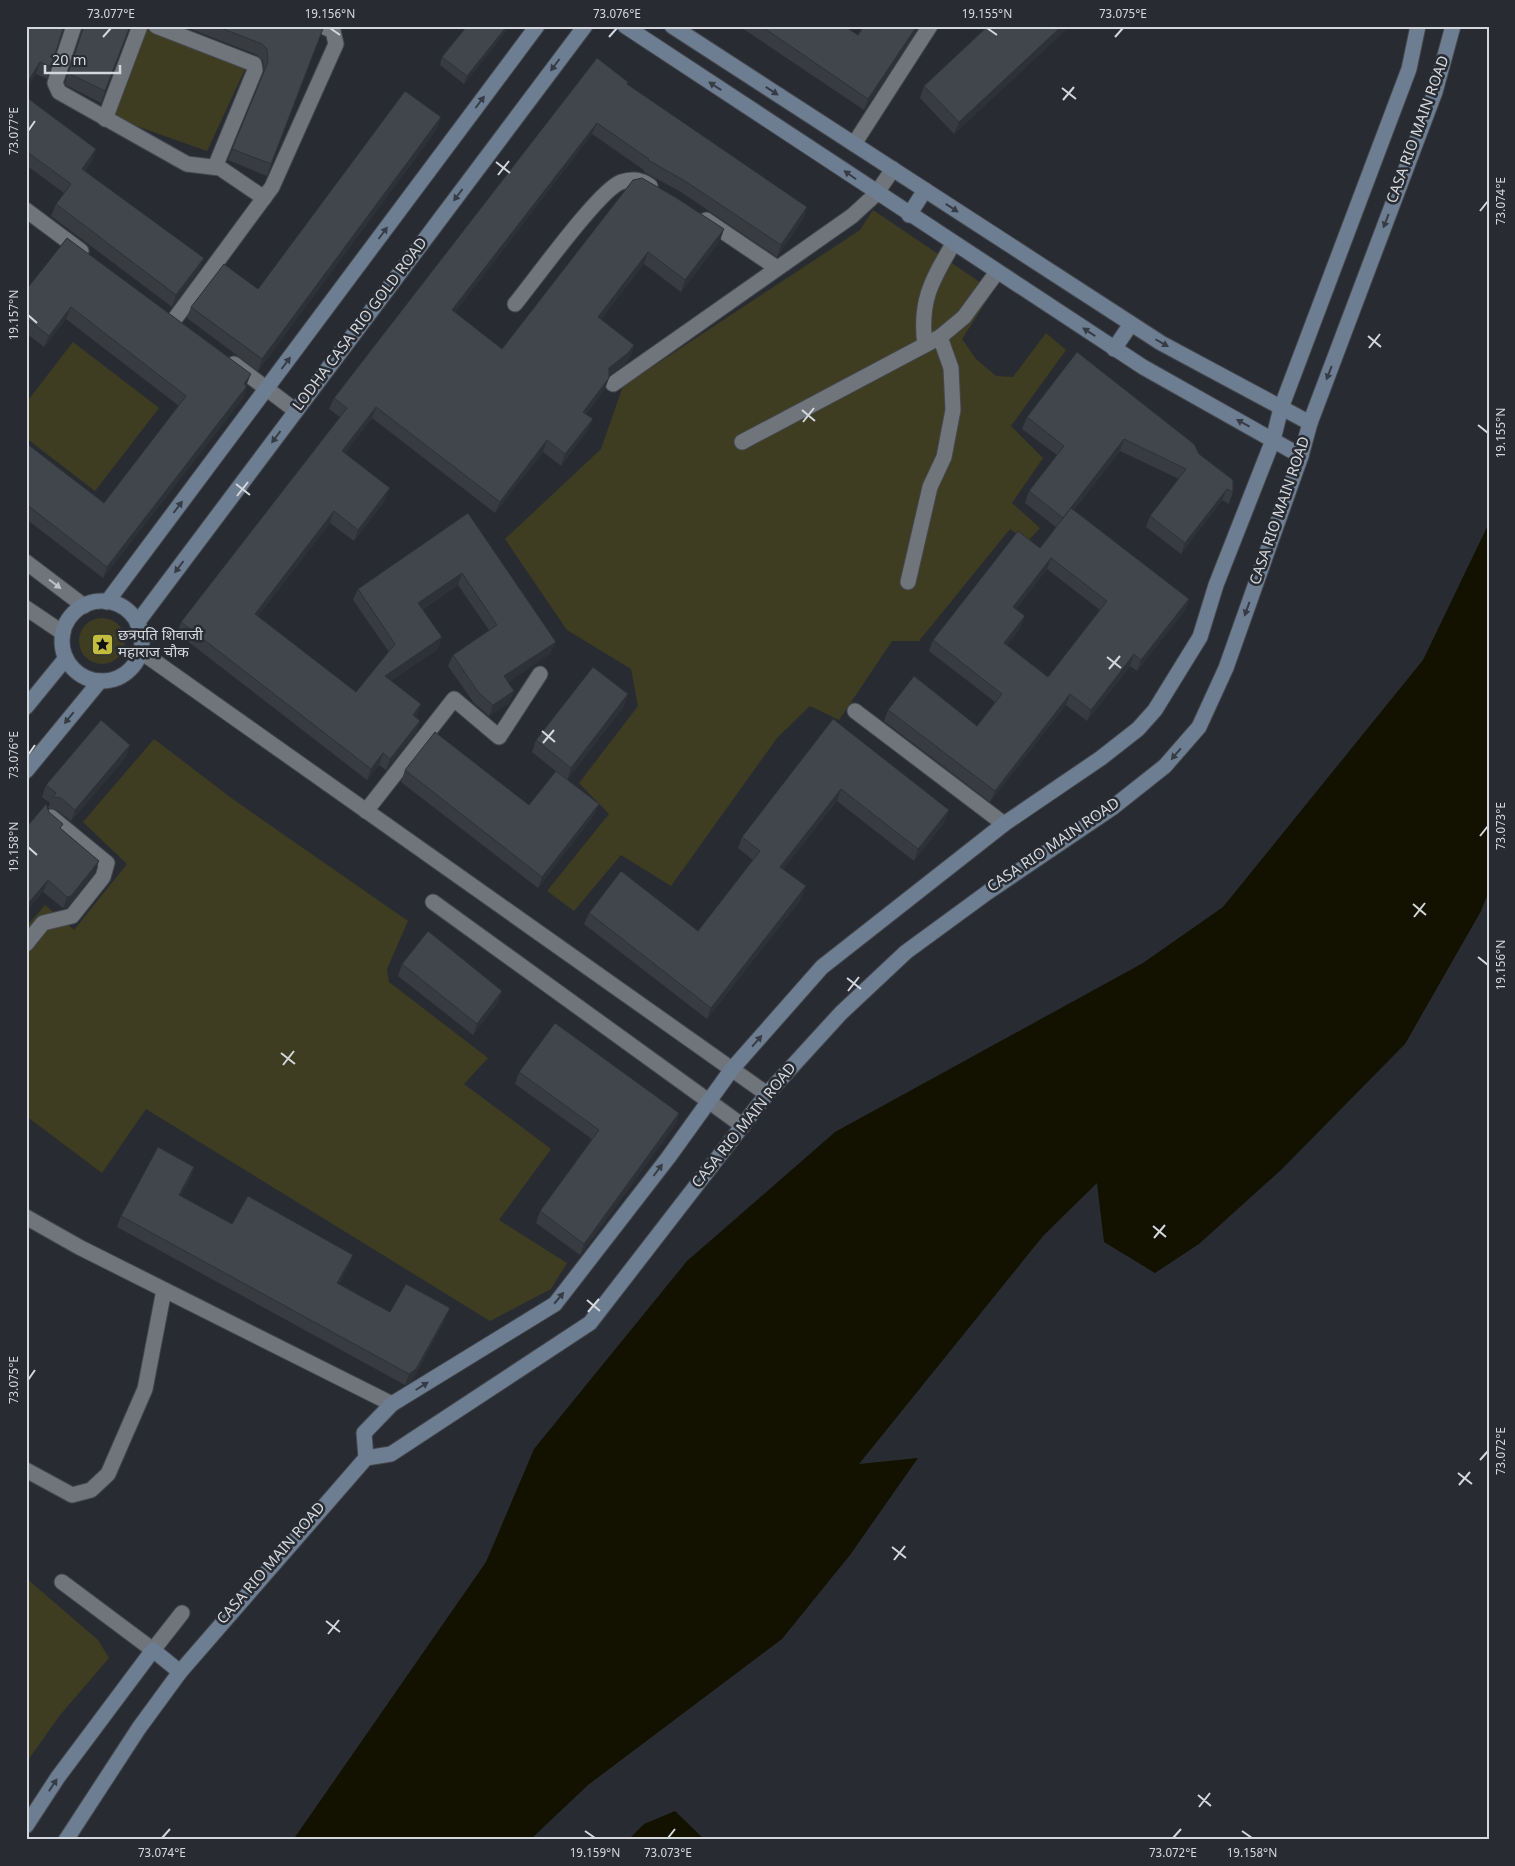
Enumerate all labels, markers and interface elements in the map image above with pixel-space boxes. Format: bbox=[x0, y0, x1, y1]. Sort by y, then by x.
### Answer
text: 73.077°E bbox=[87, 7, 135, 23]
text: 19.156°N bbox=[305, 7, 355, 23]
text: 73.076°E bbox=[593, 7, 641, 23]
text: 19.155°N bbox=[962, 7, 1012, 23]
text: 73.075°E bbox=[1099, 7, 1147, 23]
scale bar bbox=[45, 42, 120, 74]
text: 20 m bbox=[52, 52, 86, 71]
street label: CASA RIO MAIN ROAD bbox=[1383, 54, 1455, 206]
one-way arrow bbox=[550, 58, 561, 71]
one-way arrow bbox=[708, 81, 722, 90]
one-way arrow bbox=[765, 86, 779, 96]
one-way arrow bbox=[475, 96, 486, 109]
text: 73.077°E bbox=[7, 107, 23, 155]
one-way arrow bbox=[844, 170, 857, 180]
text: 73.074°E bbox=[1494, 177, 1510, 225]
one-way arrow bbox=[453, 188, 463, 202]
one-way arrow bbox=[946, 203, 959, 213]
one-way arrow bbox=[1382, 214, 1390, 228]
one-way arrow bbox=[378, 226, 388, 240]
street label: LODHA CASA RIO GOLD ROAD bbox=[290, 234, 432, 415]
text: 19.157°N bbox=[7, 290, 23, 340]
one-way arrow bbox=[1082, 327, 1095, 337]
one-way arrow bbox=[1156, 339, 1169, 348]
one-way arrow bbox=[280, 357, 291, 370]
one-way arrow bbox=[1325, 366, 1333, 381]
text: 19.155°N bbox=[1494, 408, 1510, 458]
one-way arrow bbox=[1237, 419, 1250, 428]
one-way arrow bbox=[271, 430, 282, 443]
street label: CASA RIO MAIN ROAD bbox=[1247, 434, 1315, 588]
one-way arrow bbox=[173, 500, 183, 514]
one-way arrow bbox=[174, 560, 184, 574]
one-way arrow bbox=[48, 578, 61, 589]
one-way arrow bbox=[1243, 602, 1251, 617]
place label: छत्रपति शिवाजी महाराज चौक bbox=[118, 627, 204, 663]
place icon: छत्रपति शिवाजी महाराज चौक bbox=[90, 633, 114, 657]
one-way arrow bbox=[64, 712, 75, 725]
text: 73.076°E bbox=[7, 731, 23, 779]
one-way arrow bbox=[1170, 747, 1182, 759]
street label: CASA RIO MAIN ROAD bbox=[984, 795, 1124, 897]
text: 73.073°E bbox=[1494, 802, 1510, 850]
text: 19.158°N bbox=[7, 822, 23, 872]
text: 19.156°N bbox=[1494, 940, 1510, 990]
one-way arrow bbox=[751, 1035, 763, 1047]
street label: CASA RIO MAIN ROAD bbox=[689, 1059, 801, 1192]
one-way arrow bbox=[653, 1164, 664, 1177]
one-way arrow bbox=[553, 1292, 564, 1305]
text: 73.075°E bbox=[7, 1356, 23, 1404]
one-way arrow bbox=[416, 1381, 429, 1390]
text: 73.072°E bbox=[1494, 1427, 1510, 1475]
street label: CASA RIO MAIN ROAD bbox=[214, 1499, 330, 1629]
one-way arrow bbox=[48, 1779, 57, 1792]
text: 73.074°E bbox=[138, 1846, 186, 1862]
text: 19.159°N bbox=[570, 1846, 620, 1862]
text: 73.073°E bbox=[644, 1846, 692, 1862]
text: 73.072°E bbox=[1149, 1846, 1197, 1862]
text: 19.158°N bbox=[1227, 1846, 1277, 1862]

